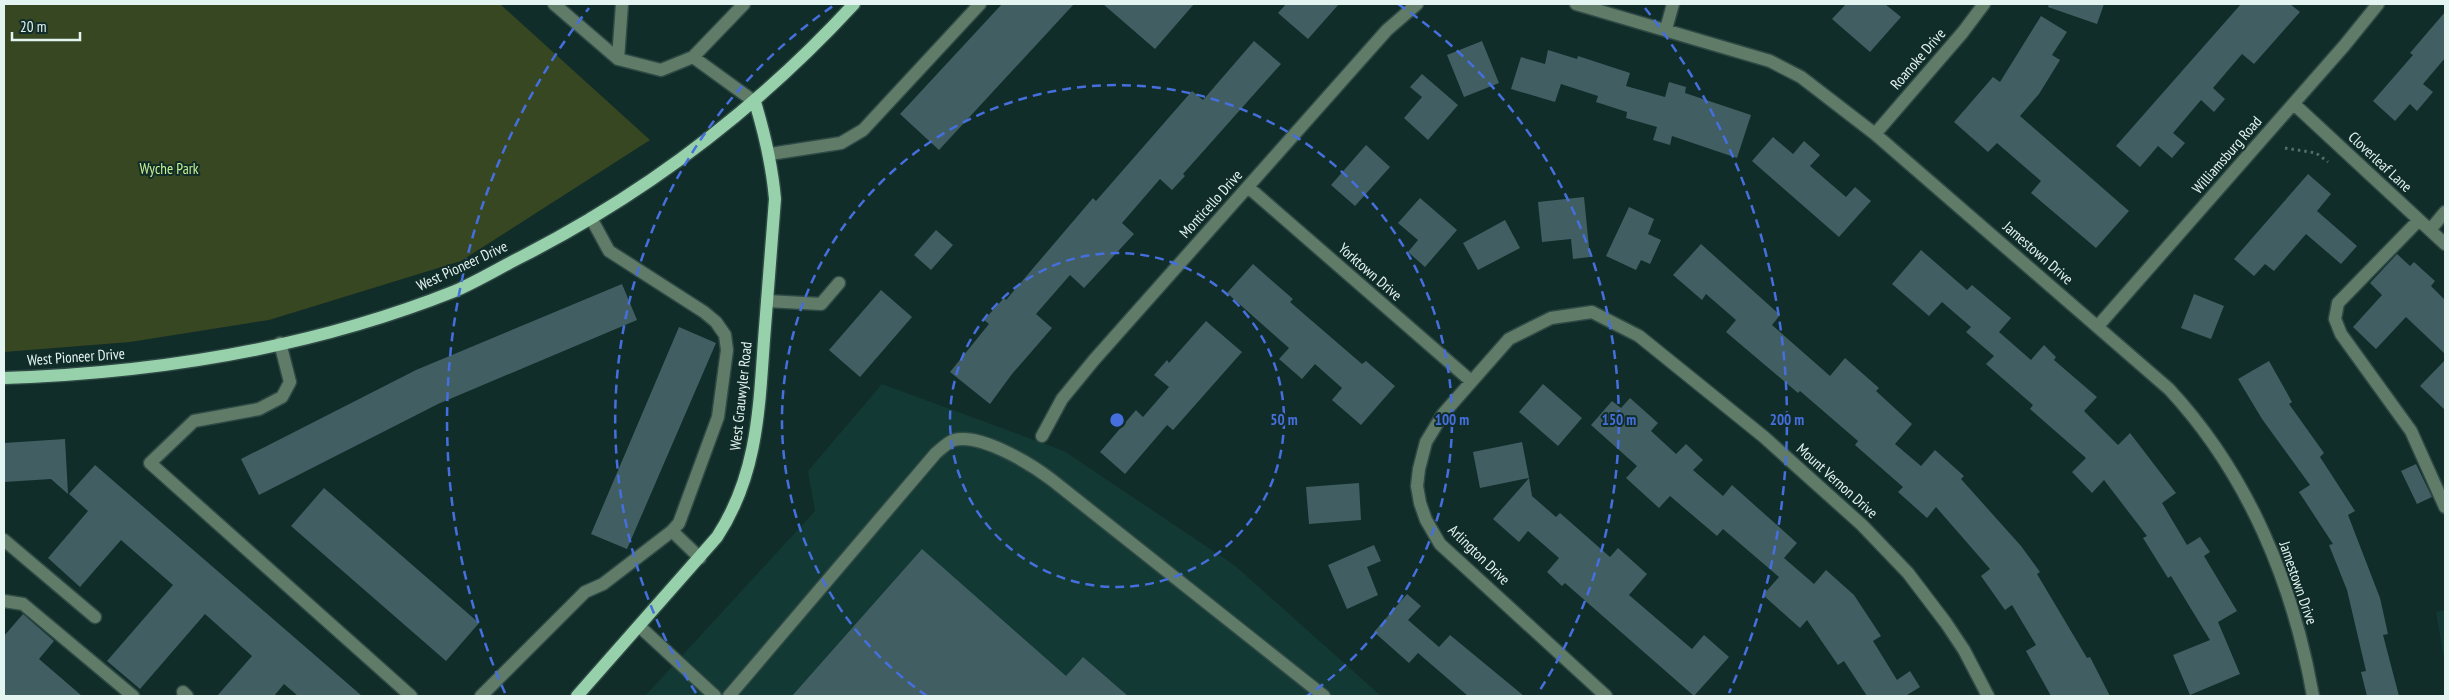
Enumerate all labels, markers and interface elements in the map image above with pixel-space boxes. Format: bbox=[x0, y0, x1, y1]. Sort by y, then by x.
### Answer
scale bar bbox=[12, 10, 80, 42]
text: 20 m bbox=[20, 17, 46, 36]
street label: Roanoke Drive bbox=[1886, 24, 1949, 93]
street label: Williamsburg Road bbox=[2188, 112, 2266, 197]
street label: Cloverleaf Lane bbox=[2344, 127, 2416, 196]
park label: Wyche Park bbox=[139, 159, 199, 178]
street label: Monticello Drive bbox=[1175, 166, 1246, 242]
street label: Jamestown Drive bbox=[1999, 216, 2077, 288]
street label: West Pioneer Drive bbox=[413, 236, 510, 295]
street label: Yorktown Drive bbox=[1335, 239, 1406, 305]
street label: West Grauwyler Road bbox=[725, 341, 756, 451]
street label: West Pioneer Drive bbox=[26, 344, 126, 369]
text: 50 m bbox=[1270, 410, 1298, 429]
text: 100 m bbox=[1435, 410, 1469, 429]
text: 150 m bbox=[1602, 410, 1636, 429]
text: 200 m bbox=[1770, 410, 1804, 429]
centre of rings bbox=[1108, 411, 1126, 429]
street label: Mount Vernon Drive bbox=[1793, 439, 1882, 522]
street label: Arlington Drive bbox=[1445, 521, 1514, 589]
street label: Jamestown Drive bbox=[2275, 538, 2322, 627]

